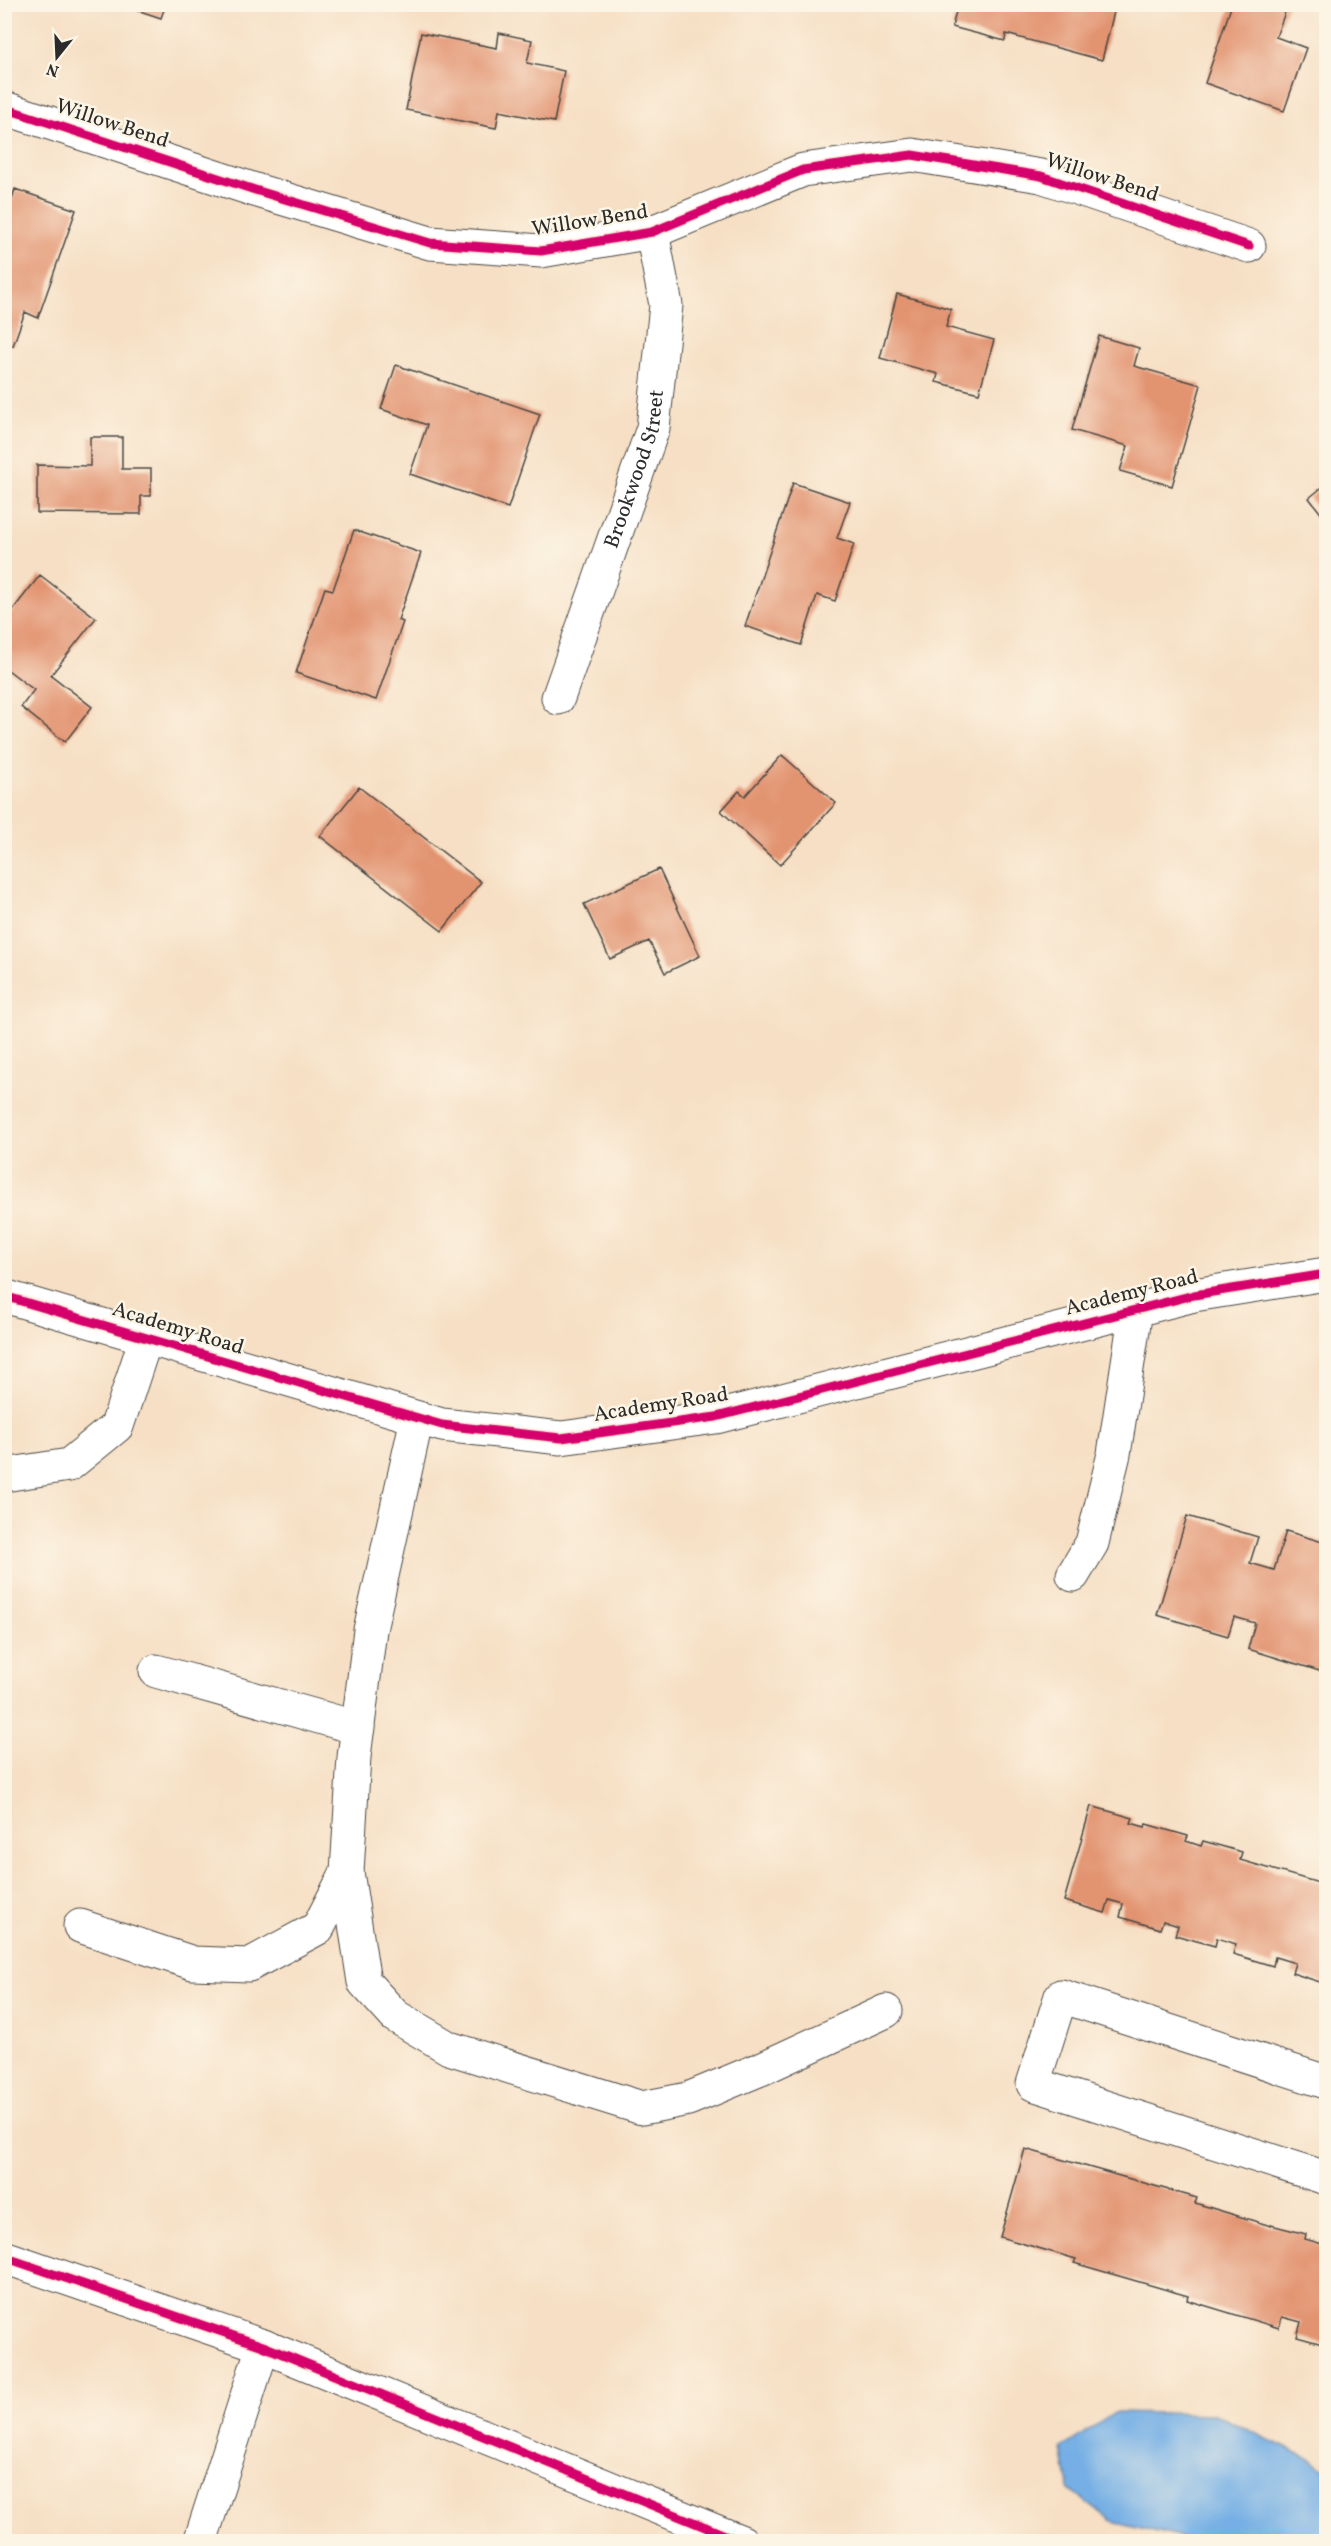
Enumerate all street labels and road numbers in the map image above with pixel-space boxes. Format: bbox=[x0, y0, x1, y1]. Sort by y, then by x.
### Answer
street label: Willow Bend bbox=[52, 92, 172, 156]
street label: Willow Bend bbox=[1042, 146, 1162, 210]
street label: Willow Bend bbox=[530, 197, 650, 245]
street label: Brookwood Street bbox=[597, 388, 671, 552]
street label: Academy Road bbox=[1062, 1262, 1202, 1324]
street label: Academy Road bbox=[109, 1295, 247, 1363]
street label: Academy Road bbox=[592, 1380, 730, 1430]

